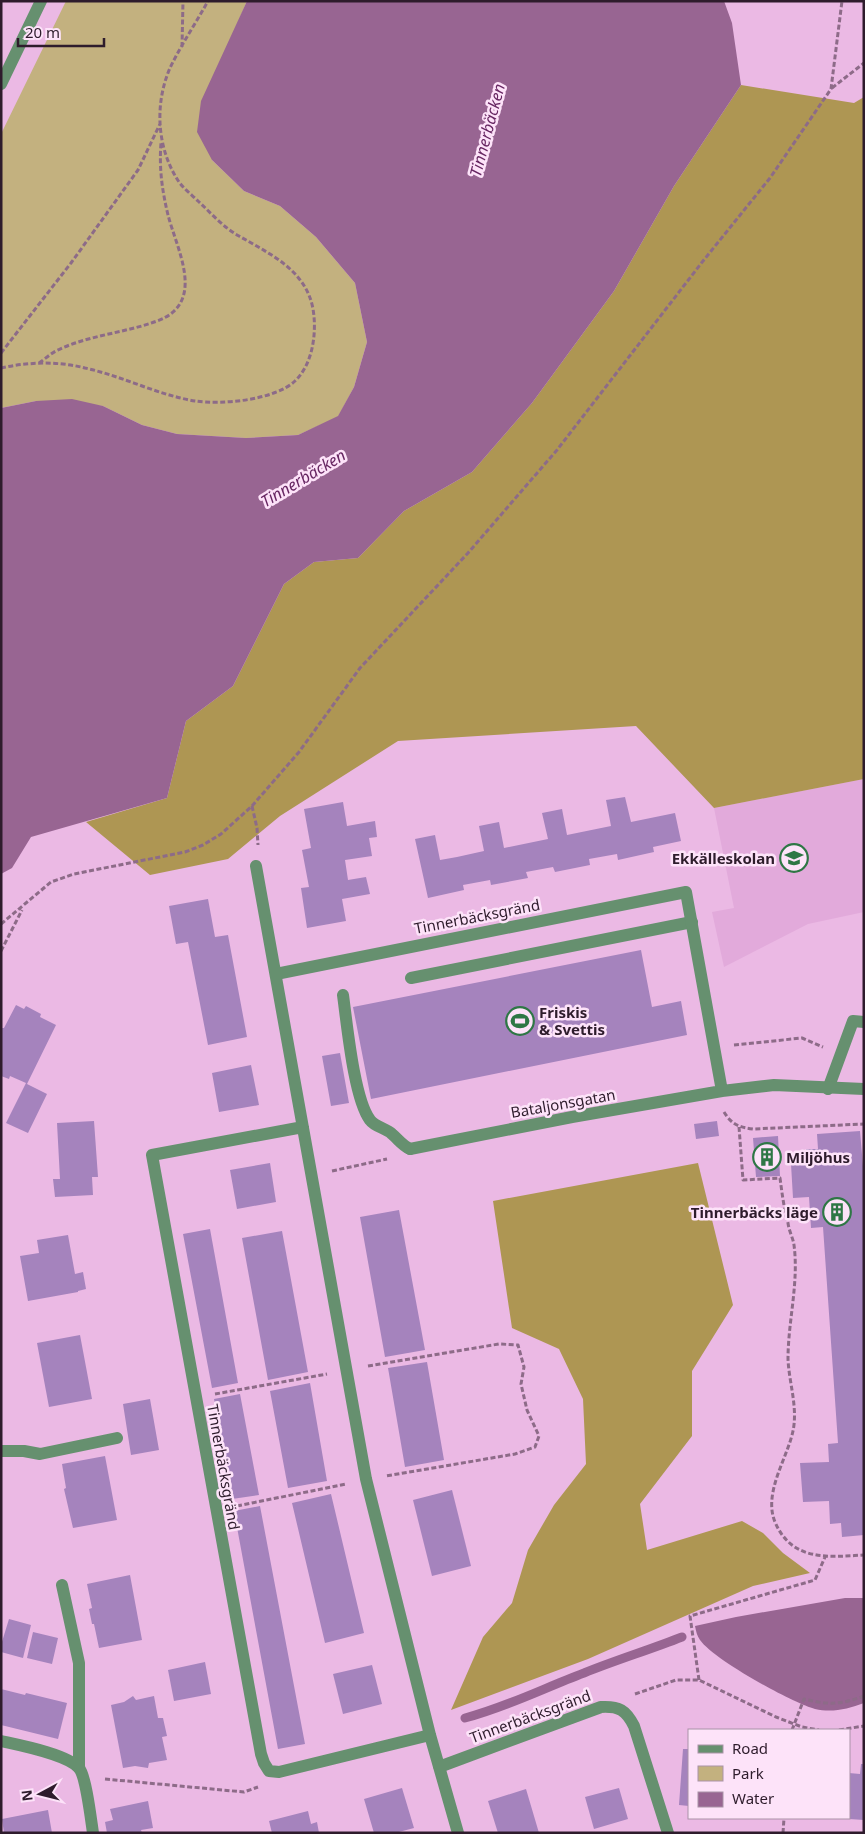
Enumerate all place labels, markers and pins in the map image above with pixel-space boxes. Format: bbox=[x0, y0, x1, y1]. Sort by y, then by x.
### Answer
school or university icon: Ekkälleskolan bbox=[779, 843, 809, 873]
place label: Ekkälleskolan bbox=[672, 848, 775, 868]
place label: Friskis & Svettis bbox=[539, 1002, 605, 1039]
sports icon: Friskis & Svettis bbox=[505, 1006, 535, 1036]
building icon: Miljöhus bbox=[752, 1142, 782, 1172]
place label: Miljöhus bbox=[786, 1147, 850, 1167]
building icon: Tinnerbäcks läge bbox=[822, 1197, 852, 1227]
place label: Tinnerbäcks läge bbox=[691, 1202, 818, 1222]

